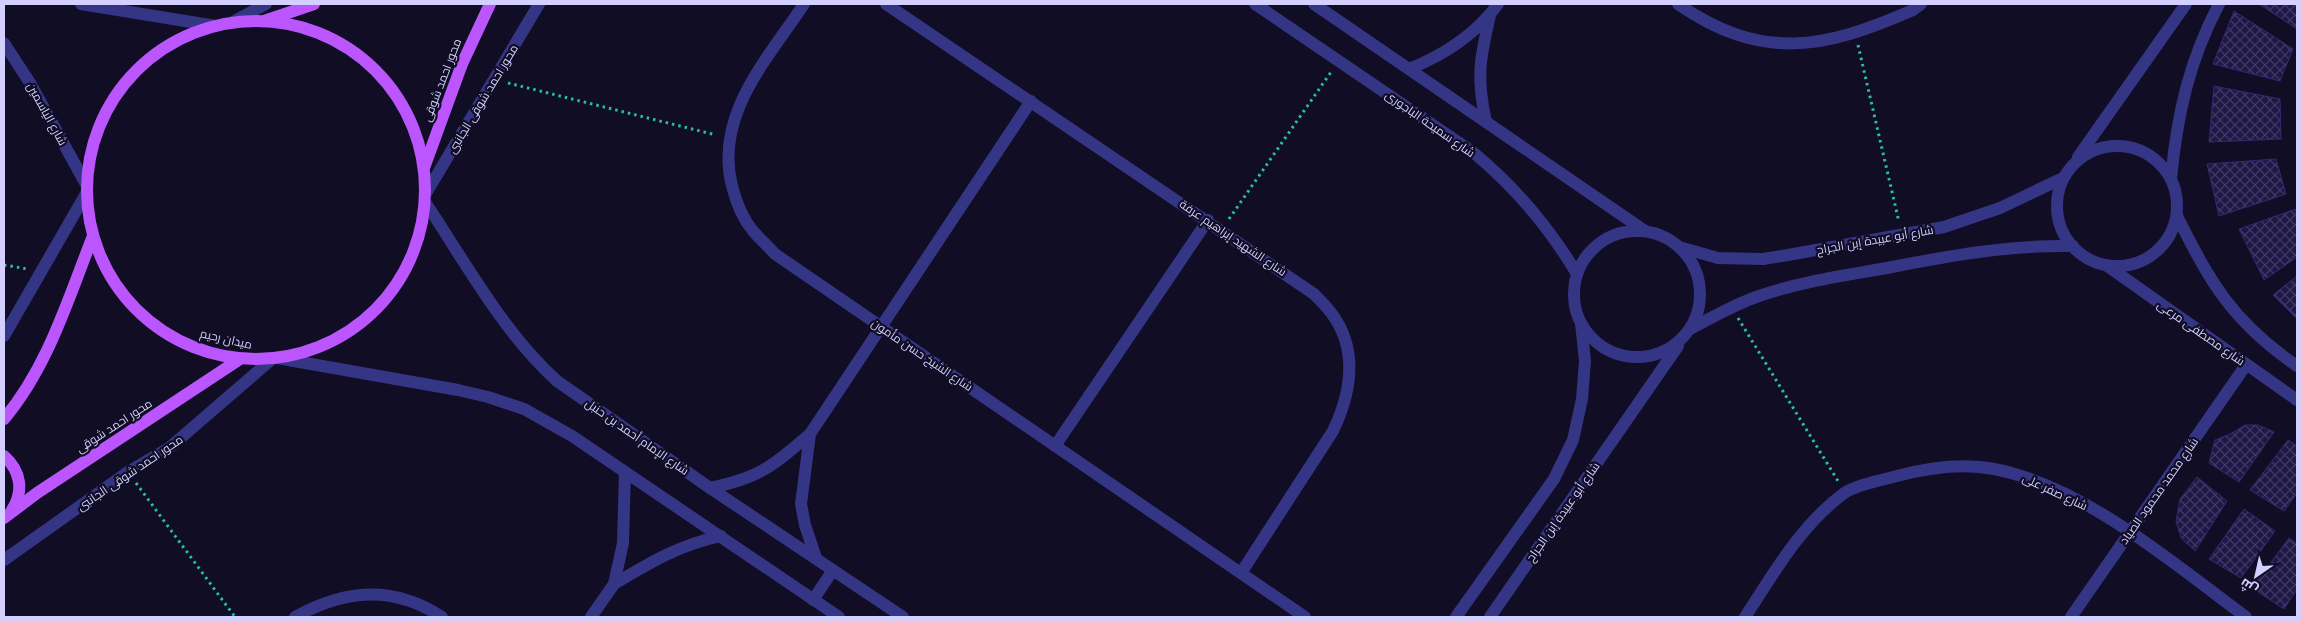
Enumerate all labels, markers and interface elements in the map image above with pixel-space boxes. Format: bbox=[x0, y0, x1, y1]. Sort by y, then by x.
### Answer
street label: محور احمد شوقى bbox=[420, 37, 464, 123]
street label: محور احمد شوقى الجانبى bbox=[445, 42, 521, 156]
street label: شارع الياسمين bbox=[23, 80, 70, 148]
street label: شارع سميحة الباجورى bbox=[1382, 88, 1477, 161]
street label: شارع الشهيد إبراهيم عرفة bbox=[1176, 197, 1289, 280]
street label: شارع أبو عبيدة إبن الجراح bbox=[1815, 222, 1935, 258]
street label: شارع مصطفى مرعى bbox=[2154, 298, 2247, 369]
street label: شارع الشيخ حسن مأمون bbox=[868, 315, 976, 395]
street label: ميدان رحيم bbox=[198, 326, 253, 353]
street label: شارع الإمام أحمد بن حنبل bbox=[582, 395, 692, 479]
street label: محور احمد شوقى bbox=[73, 396, 155, 456]
street label: محور احمد شوقى الجانبى bbox=[74, 432, 186, 514]
street label: شارع محمد محمود الصياد bbox=[2117, 435, 2202, 548]
street label: شارع أبو عبيدة إبن الجراح bbox=[1522, 459, 1604, 565]
street label: شارع صفر على bbox=[2020, 471, 2090, 514]
north arrow bbox=[2231, 551, 2281, 601]
text: ش bbox=[2237, 574, 2261, 598]

